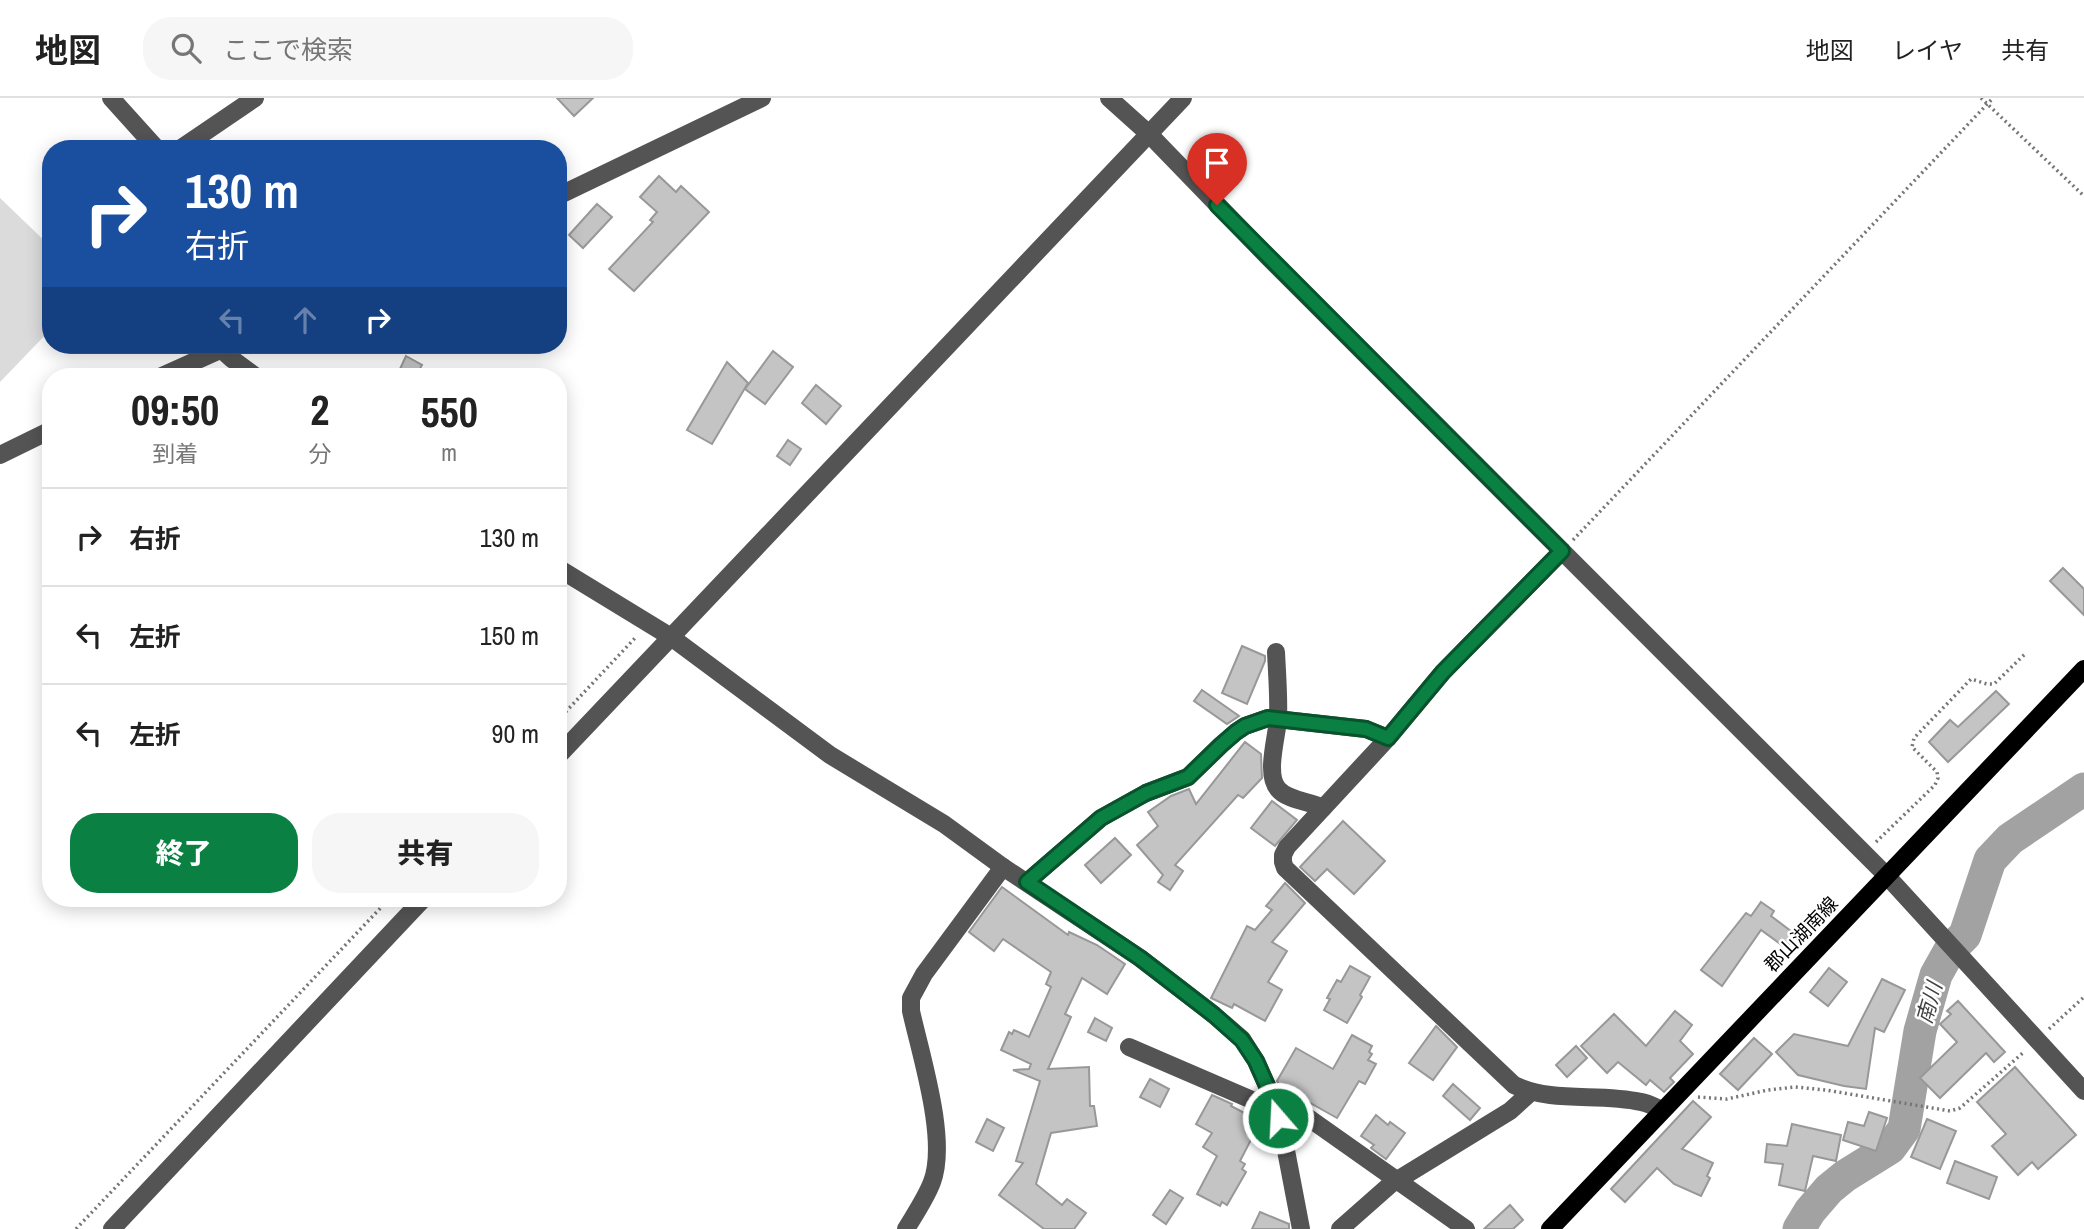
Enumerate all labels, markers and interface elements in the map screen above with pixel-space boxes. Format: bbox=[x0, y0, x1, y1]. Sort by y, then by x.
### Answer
search box bbox=[143, 17, 633, 80]
text: 地図 bbox=[35, 28, 101, 72]
icon: search bbox=[167, 29, 205, 67]
text: ここで検索 bbox=[223, 32, 353, 67]
text: 地図 bbox=[1806, 34, 1854, 66]
text: レイヤ bbox=[1892, 34, 1963, 66]
text: 共有 bbox=[2001, 34, 2049, 66]
pin bbox=[1187, 133, 1247, 205]
icon: arrive bbox=[1198, 144, 1236, 182]
text: 130 m bbox=[185, 157, 299, 223]
icon: right bbox=[70, 168, 161, 259]
text: 右折 bbox=[185, 224, 249, 267]
icon: left bbox=[213, 301, 251, 339]
icon: ahead bbox=[286, 301, 324, 339]
icon: right bbox=[359, 301, 397, 339]
text: 09:50 bbox=[131, 382, 219, 438]
text: 2 bbox=[310, 382, 329, 438]
text: 550 bbox=[420, 384, 478, 440]
text: m bbox=[441, 437, 457, 468]
text: 到着 bbox=[152, 438, 198, 469]
text: 分 bbox=[308, 438, 331, 469]
icon: right bbox=[70, 518, 108, 556]
text: 130 m bbox=[480, 520, 539, 555]
text: 右折 bbox=[129, 521, 181, 556]
icon: left bbox=[70, 616, 108, 654]
text: 150 m bbox=[480, 618, 539, 653]
text: 左折 bbox=[129, 619, 181, 654]
icon: left bbox=[70, 714, 108, 752]
text: 90 m bbox=[492, 716, 539, 751]
text: 左折 bbox=[129, 717, 181, 752]
button: 終了 bbox=[70, 813, 298, 893]
button: 共有 bbox=[312, 813, 539, 893]
street label: 郡山湖南線 bbox=[1759, 891, 1843, 977]
water label: 南川 bbox=[1909, 977, 1949, 1027]
position arrow bbox=[1241, 1081, 1315, 1155]

